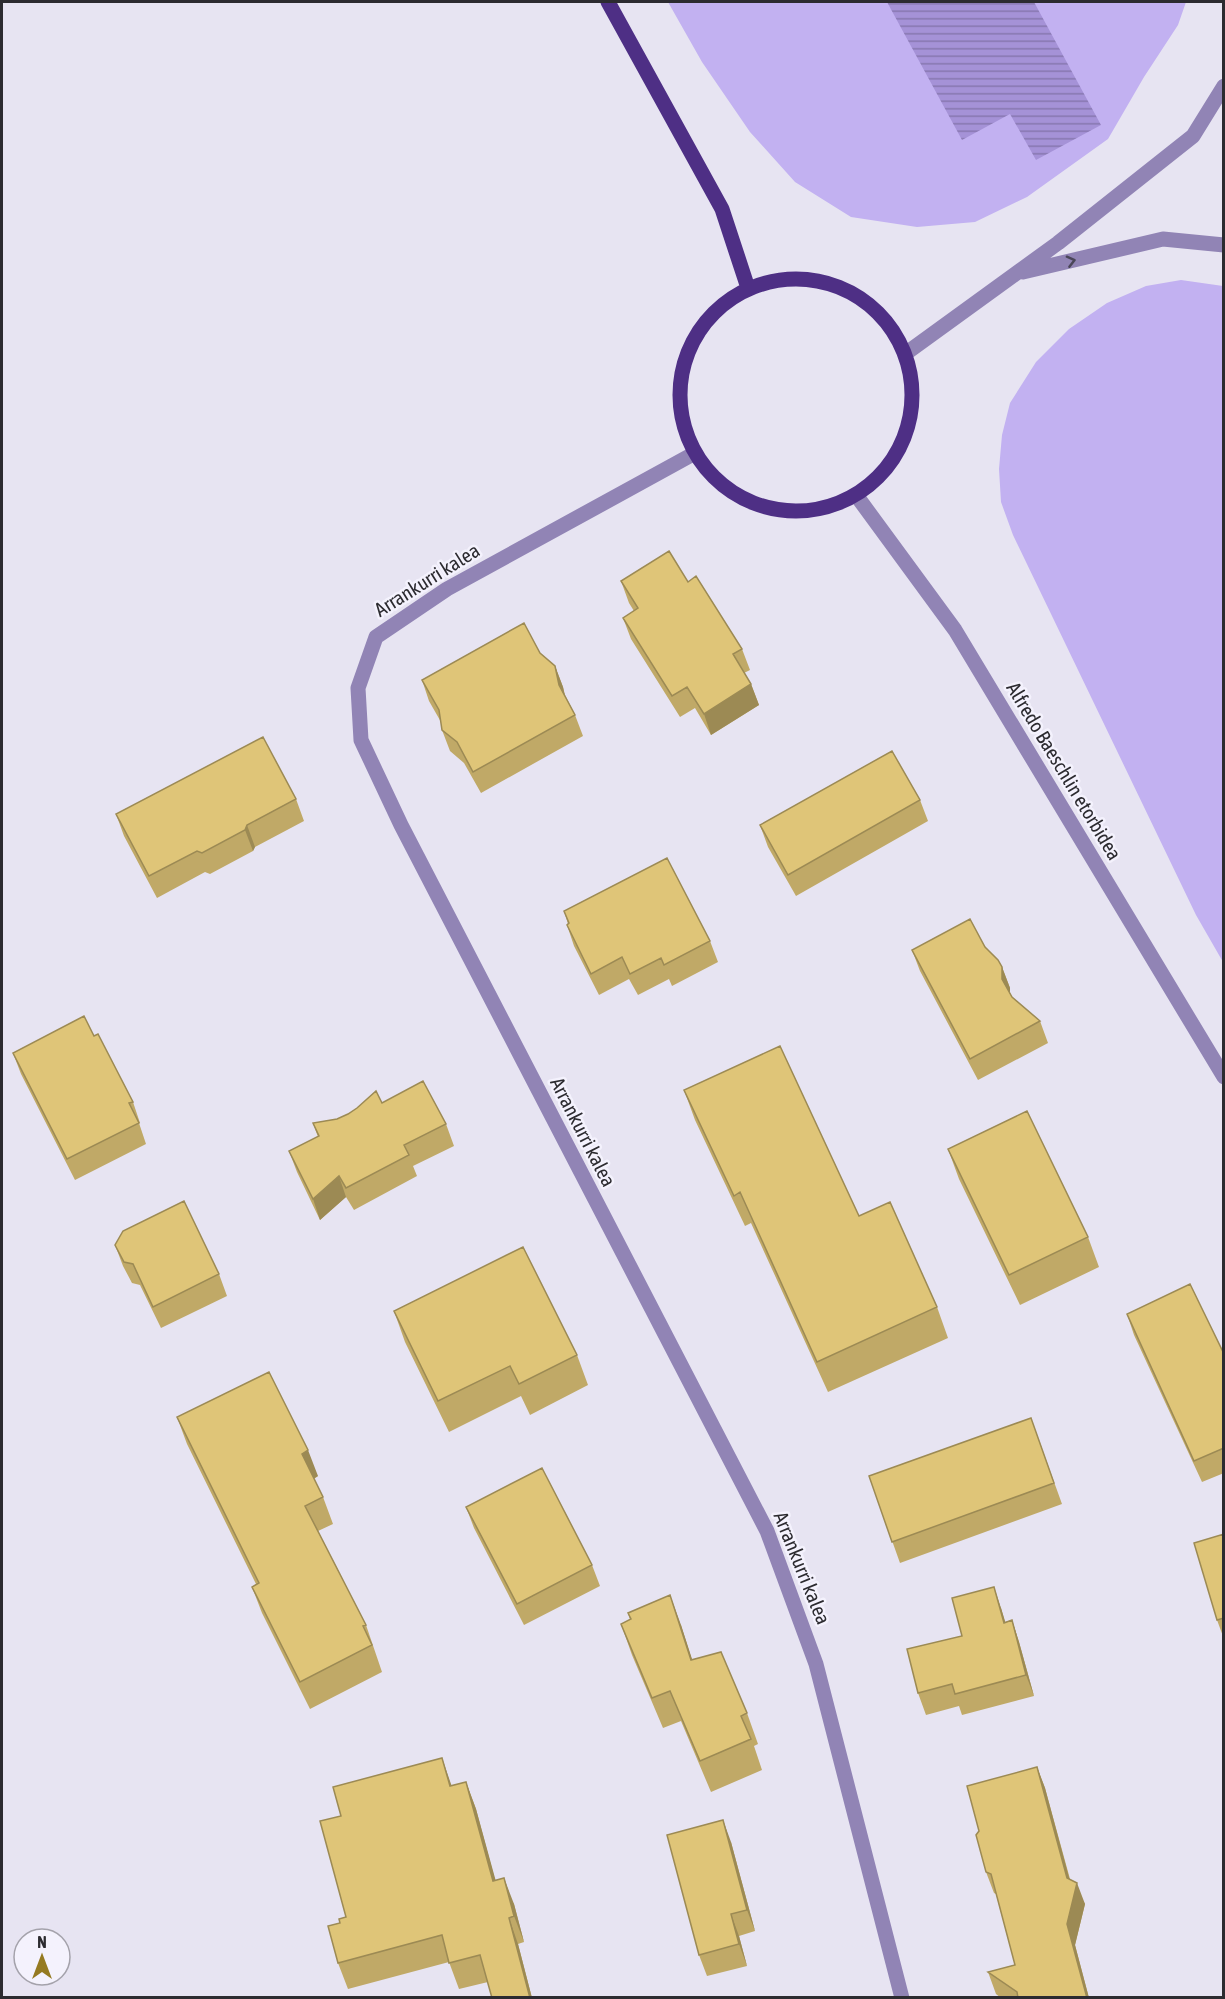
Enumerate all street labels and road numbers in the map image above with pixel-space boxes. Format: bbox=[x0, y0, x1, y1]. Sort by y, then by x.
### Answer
street label: Arrankurri kalea bbox=[370, 538, 483, 621]
street label: Alfredo Baeschlin etorbidea bbox=[1002, 678, 1127, 864]
street label: Arrankurri kalea bbox=[546, 1073, 621, 1190]
street label: Arrankurri kalea bbox=[769, 1508, 835, 1627]

